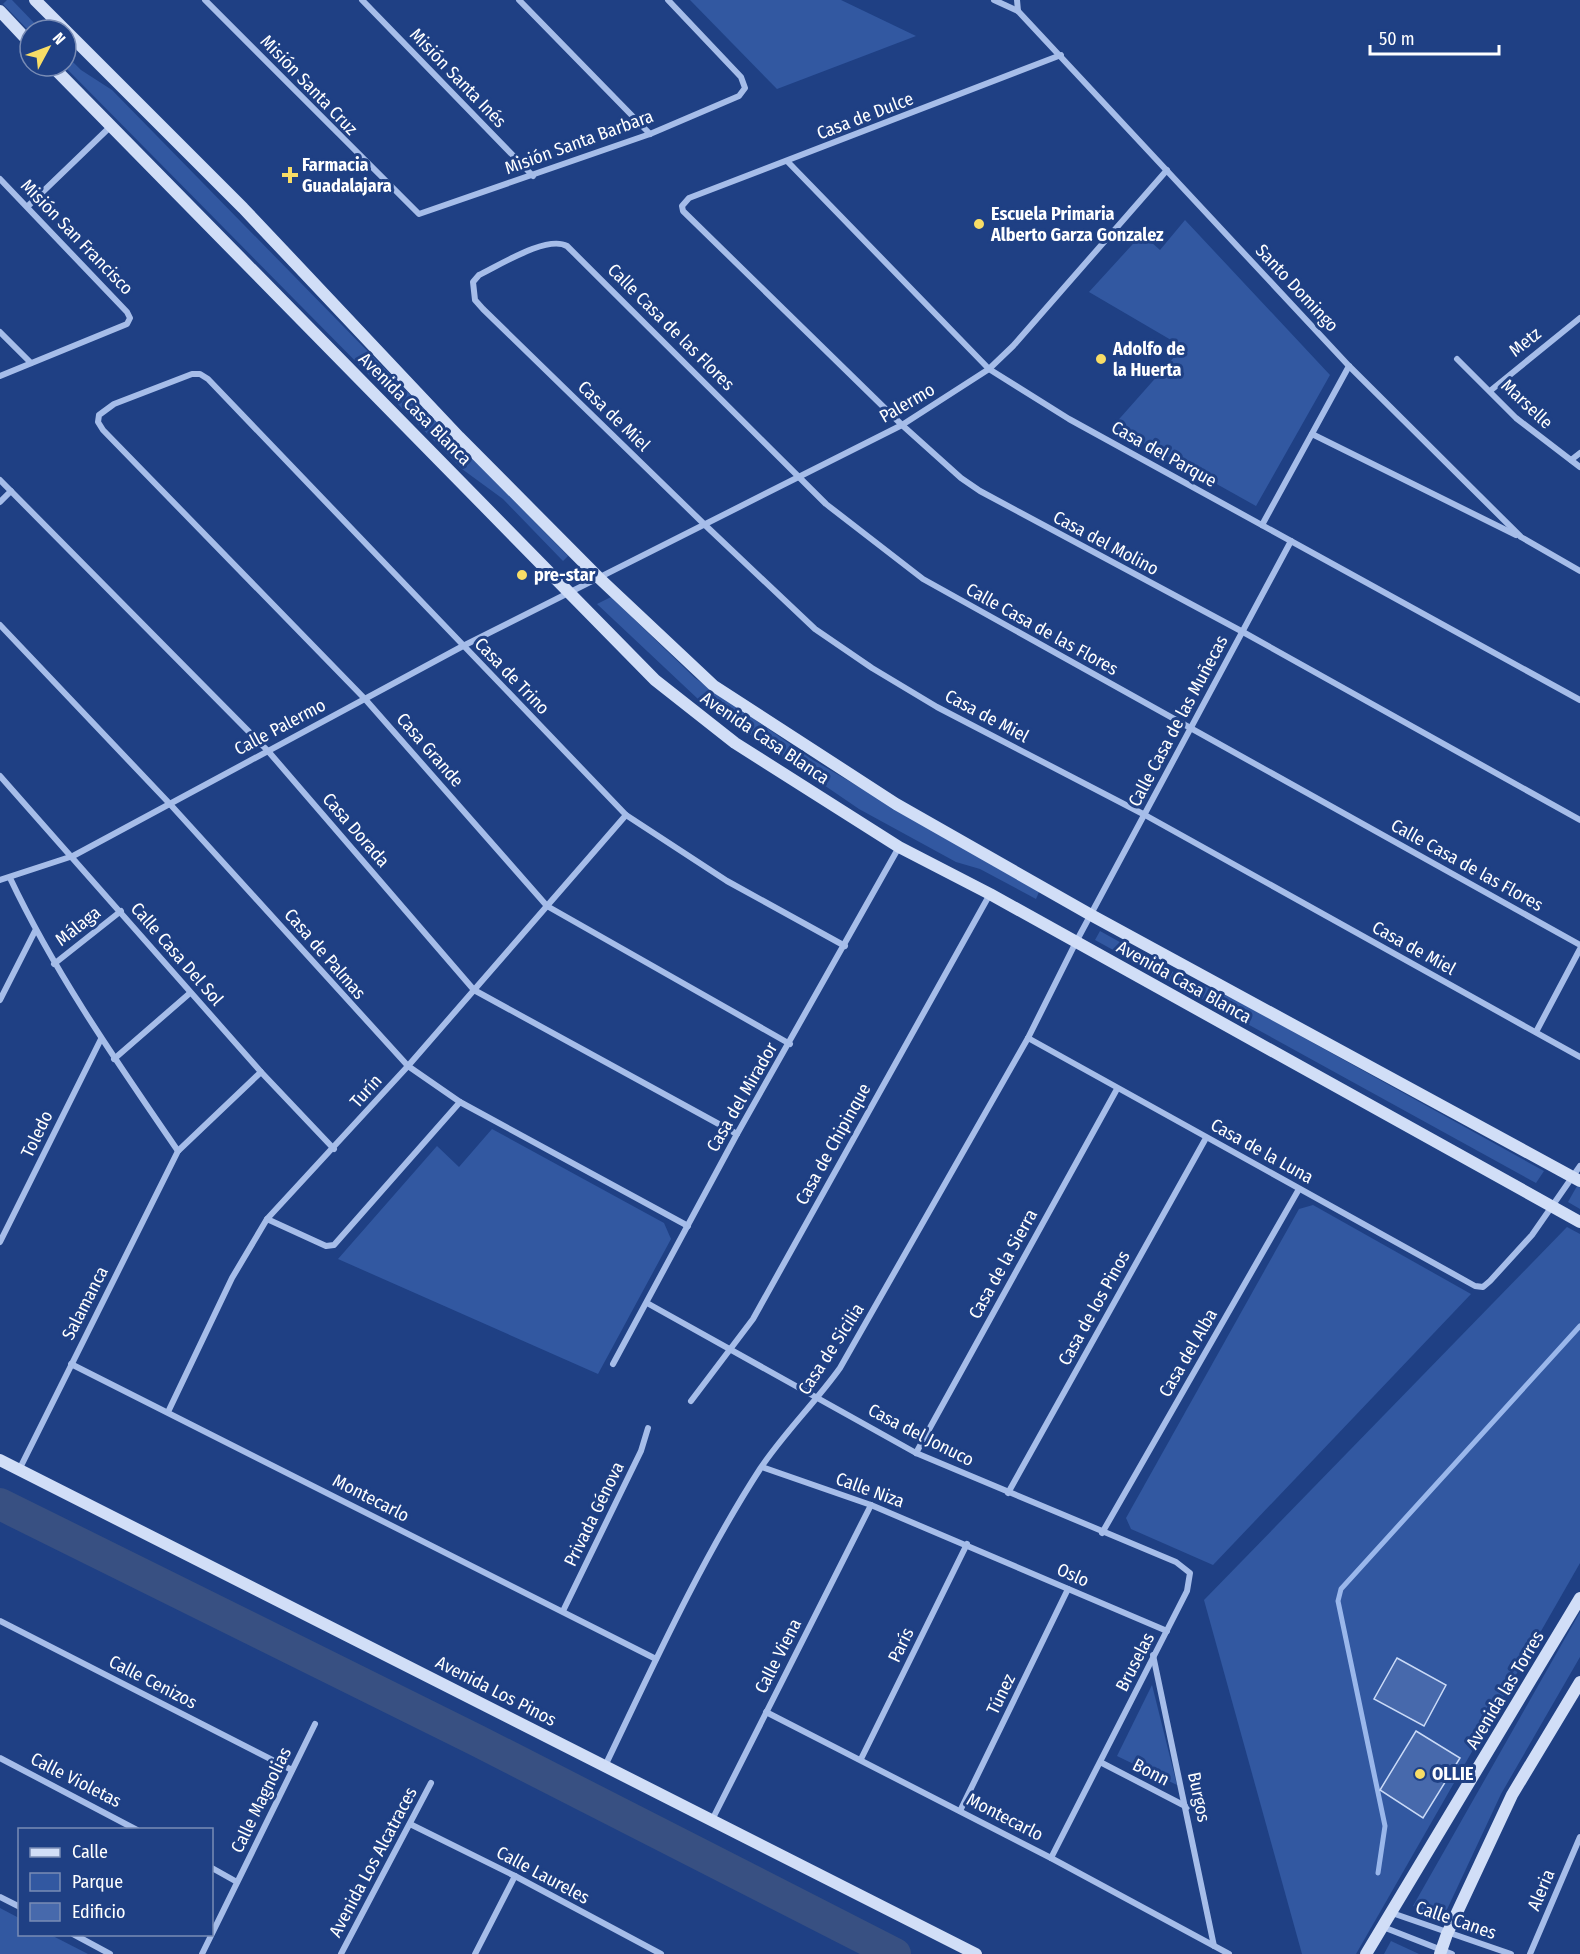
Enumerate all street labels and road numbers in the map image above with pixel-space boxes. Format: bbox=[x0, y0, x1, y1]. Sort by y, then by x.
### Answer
street label: Misión Santa Inés bbox=[405, 24, 511, 132]
street label: Misión Santa Cruz bbox=[256, 30, 362, 140]
street label: Casa de Dulce bbox=[814, 87, 917, 145]
street label: Misión Santa Barbara bbox=[502, 105, 656, 179]
street label: Misión San Francisco bbox=[16, 175, 138, 299]
street label: Santo Domingo bbox=[1251, 240, 1343, 336]
street label: Calle Casa de las Flores bbox=[603, 259, 739, 395]
street label: Metz bbox=[1505, 323, 1545, 361]
street label: Avenida Casa Blanca bbox=[354, 348, 476, 470]
street label: Marselle bbox=[1497, 375, 1557, 433]
street label: Casa de Miel bbox=[573, 376, 655, 456]
street label: Palermo bbox=[875, 378, 939, 428]
street label: Casa del Parque bbox=[1108, 416, 1221, 492]
street label: Casa del Molino bbox=[1049, 506, 1163, 580]
street label: Calle Casa de las Flores bbox=[962, 578, 1122, 680]
street label: Calle Casa de las Muñecas bbox=[1123, 631, 1233, 810]
street label: Casa de Trino bbox=[470, 633, 554, 719]
street label: Casa de Miel bbox=[941, 685, 1033, 747]
street label: Avenida Casa Blanca bbox=[696, 687, 834, 789]
street label: Calle Palermo bbox=[231, 694, 329, 760]
street label: Casa Grande bbox=[392, 708, 468, 792]
street label: Casa Dorada bbox=[318, 788, 394, 872]
street label: Calle Casa de las Flores bbox=[1387, 814, 1547, 916]
street label: Calle Casa Del Sol bbox=[126, 898, 228, 1010]
street label: Málaga bbox=[51, 901, 105, 951]
street label: Casa de Palmas bbox=[280, 904, 371, 1004]
street label: Casa de Miel bbox=[1368, 916, 1460, 980]
street label: Avenida Casa Blanca bbox=[1113, 936, 1255, 1028]
street label: Casa del Mirador bbox=[702, 1038, 783, 1156]
street label: Turín bbox=[345, 1070, 387, 1112]
street label: Casa de Chipinque bbox=[791, 1079, 876, 1209]
street label: Toledo bbox=[16, 1107, 58, 1161]
street label: Casa de la Luna bbox=[1207, 1114, 1317, 1188]
street label: Casa de la Sierra bbox=[964, 1205, 1042, 1323]
street label: Casa de los Pinos bbox=[1053, 1247, 1135, 1369]
street label: Salamanca bbox=[57, 1262, 113, 1343]
street label: Casa de Sicilia bbox=[793, 1299, 869, 1399]
street label: Casa del Alba bbox=[1154, 1305, 1222, 1401]
street label: Casa del Jonuco bbox=[864, 1399, 978, 1471]
street label: Privada Génova bbox=[559, 1458, 629, 1570]
street label: Calle Niza bbox=[833, 1467, 907, 1513]
street label: Montecarlo bbox=[329, 1469, 413, 1527]
street label: Oslo bbox=[1053, 1558, 1093, 1592]
street label: Calle Viena bbox=[750, 1615, 806, 1697]
street label: París bbox=[883, 1624, 919, 1666]
street label: Avenida las Torres bbox=[1461, 1627, 1549, 1753]
street label: Bruselas bbox=[1111, 1629, 1159, 1695]
street label: Calle Cenizos bbox=[105, 1650, 201, 1714]
street label: Avenida Los Pinos bbox=[432, 1651, 560, 1731]
street label: Túnez bbox=[982, 1670, 1020, 1718]
street label: Calle Magnolias bbox=[226, 1743, 296, 1856]
street label: Calle Violetas bbox=[27, 1748, 125, 1812]
street label: Bonn bbox=[1129, 1754, 1173, 1790]
street label: Burgos bbox=[1183, 1770, 1215, 1824]
street label: Avenida Los Alcatraces bbox=[324, 1783, 422, 1941]
street label: Montecarlo bbox=[963, 1788, 1047, 1846]
street label: Calle Laureles bbox=[493, 1841, 594, 1909]
street label: Aleria bbox=[1523, 1866, 1560, 1914]
street label: Calle Canes bbox=[1413, 1896, 1500, 1944]

